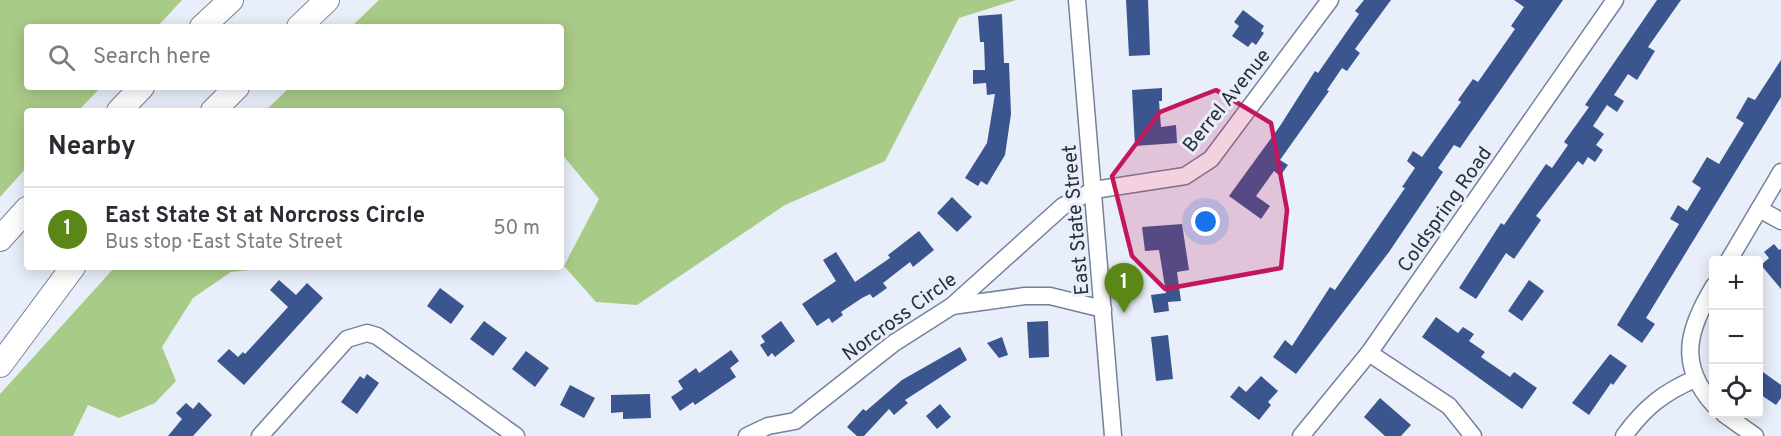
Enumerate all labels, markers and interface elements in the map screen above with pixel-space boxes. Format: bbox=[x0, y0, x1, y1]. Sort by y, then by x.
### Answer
search box bbox=[24, 24, 564, 90]
icon: search bbox=[45, 41, 78, 74]
text: Search here bbox=[93, 44, 211, 71]
street label: Berrel Avenue bbox=[1178, 44, 1277, 158]
text: Nearby bbox=[48, 131, 136, 164]
street label: Coldspring Road bbox=[1393, 142, 1499, 278]
street label: East State Street bbox=[1057, 143, 1097, 296]
text: East State St at Norcross Circle bbox=[105, 203, 425, 230]
your location bbox=[1191, 207, 1220, 236]
text: 1 bbox=[64, 216, 72, 242]
text: 50 m bbox=[493, 216, 540, 242]
text: Bus stop · East State Street bbox=[105, 230, 343, 256]
map controls bbox=[1709, 256, 1763, 418]
button: + bbox=[1709, 256, 1763, 310]
pin: 1 bbox=[1104, 264, 1144, 313]
street label: Norcross Circle bbox=[838, 267, 963, 368]
button: − bbox=[1709, 310, 1763, 364]
button: locate bbox=[1709, 364, 1763, 418]

